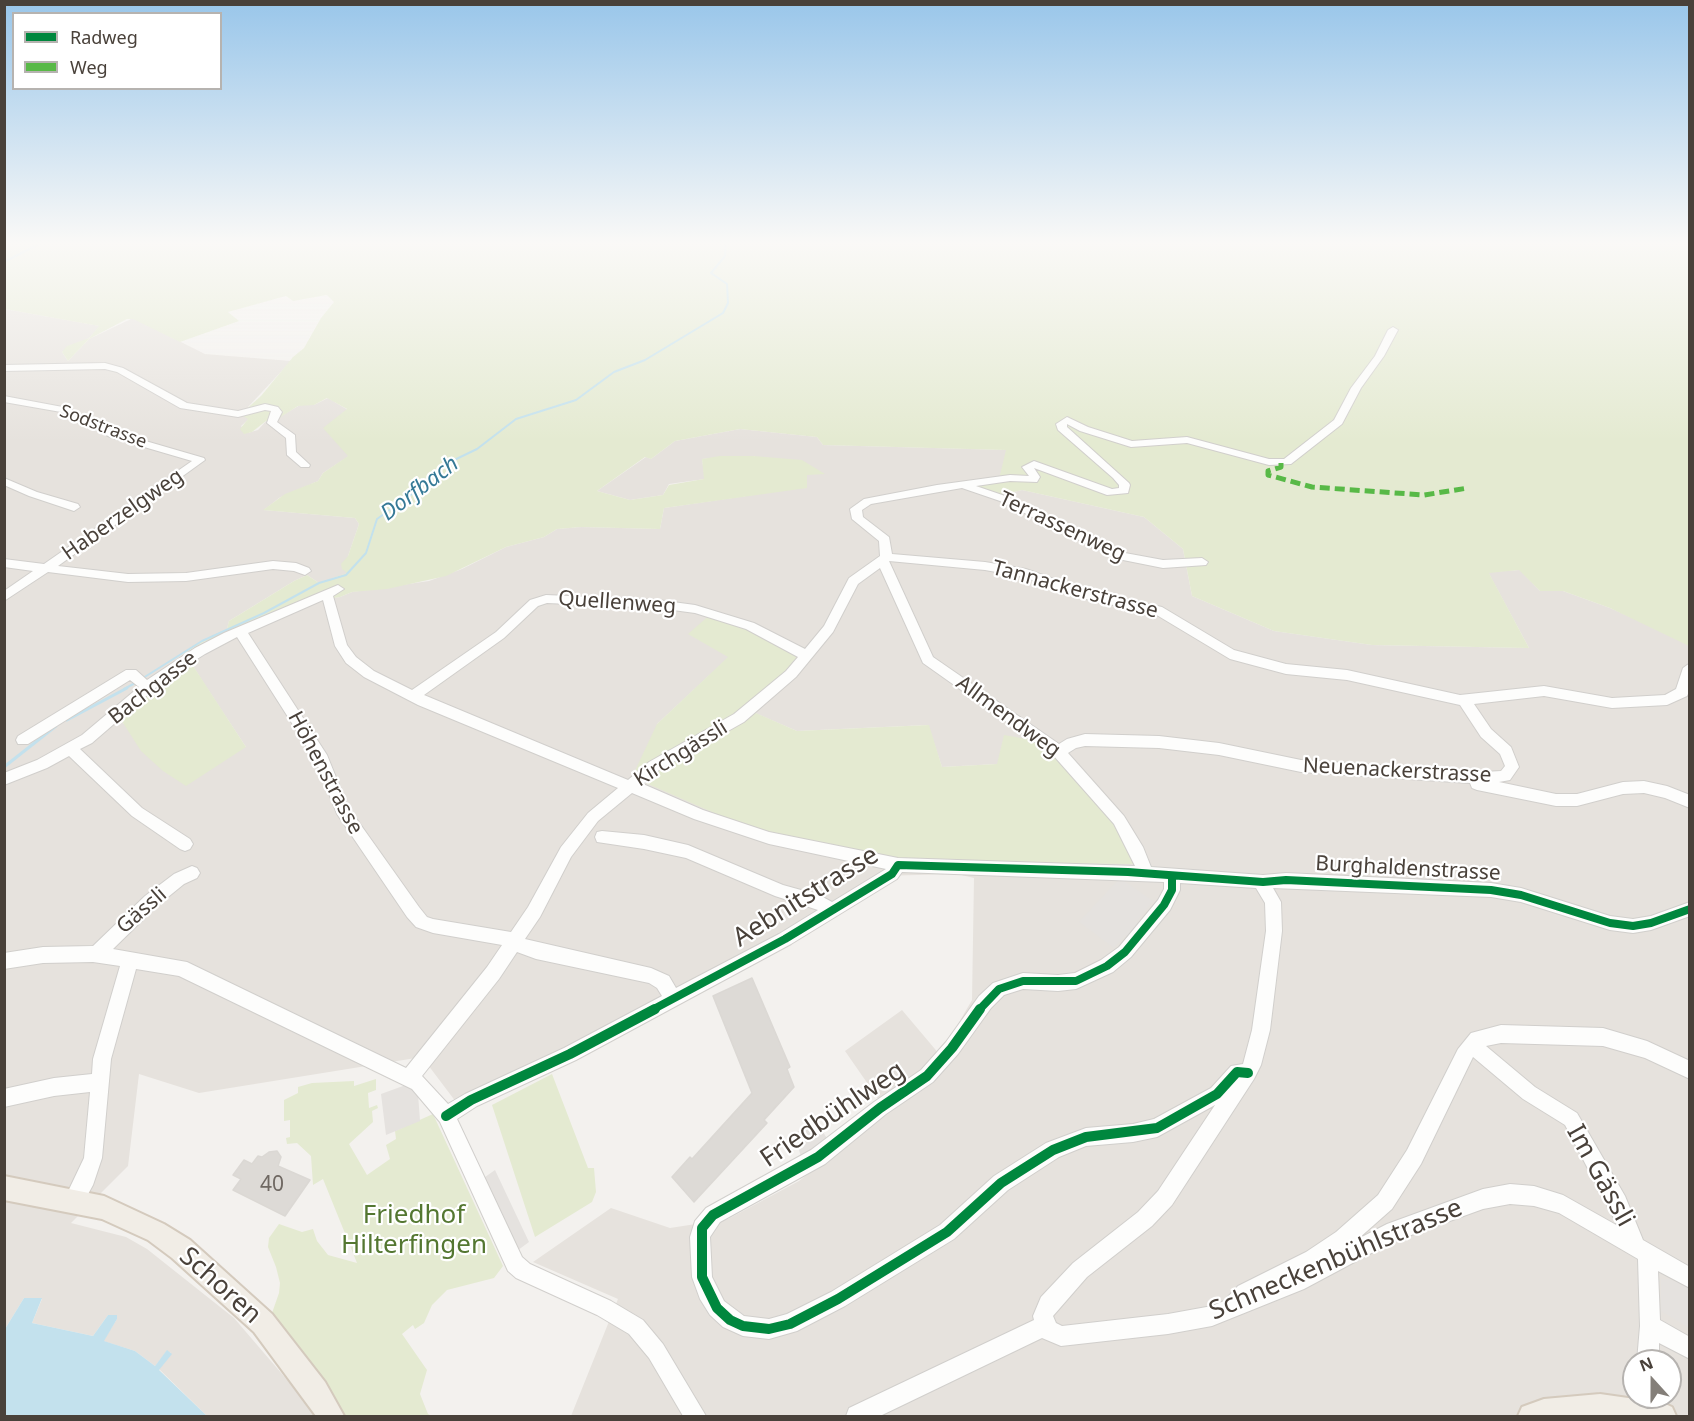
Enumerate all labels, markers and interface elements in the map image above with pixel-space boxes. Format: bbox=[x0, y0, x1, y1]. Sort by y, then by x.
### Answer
legend bbox=[12, 12, 222, 90]
text: Radweg bbox=[70, 25, 138, 49]
text: Weg bbox=[70, 55, 108, 79]
street label: Sodstrasse bbox=[56, 401, 150, 453]
water label: Dorfbach bbox=[376, 451, 464, 527]
street label: Haberzelgweg bbox=[58, 464, 188, 566]
street label: Terrassenweg bbox=[995, 487, 1129, 567]
street label: Tannackerstrasse bbox=[989, 556, 1161, 624]
street label: Quellenweg bbox=[557, 586, 677, 620]
street label: Bachgasse bbox=[104, 646, 202, 730]
street label: Allmendweg bbox=[951, 671, 1065, 763]
street label: Höhenstrasse bbox=[282, 707, 368, 839]
street label: Kirchgässli bbox=[630, 715, 732, 793]
street label: Neuenackerstrasse bbox=[1302, 753, 1492, 789]
street label: Aebnitstrasse bbox=[727, 840, 885, 954]
street label: Burghaldenstrasse bbox=[1315, 852, 1501, 886]
street label: Gässli bbox=[112, 882, 172, 940]
street label: Friedbühlweg bbox=[755, 1055, 911, 1175]
street label: Im Gässli bbox=[1559, 1120, 1641, 1232]
house number: 40 bbox=[260, 1172, 284, 1198]
street label: Schneckenbühlstrasse bbox=[1205, 1193, 1467, 1327]
park label: Friedhof Hilterfingen bbox=[341, 1200, 487, 1262]
street label: Schoren bbox=[173, 1241, 267, 1331]
north arrow bbox=[1622, 1349, 1682, 1409]
text: N bbox=[1636, 1351, 1656, 1377]

